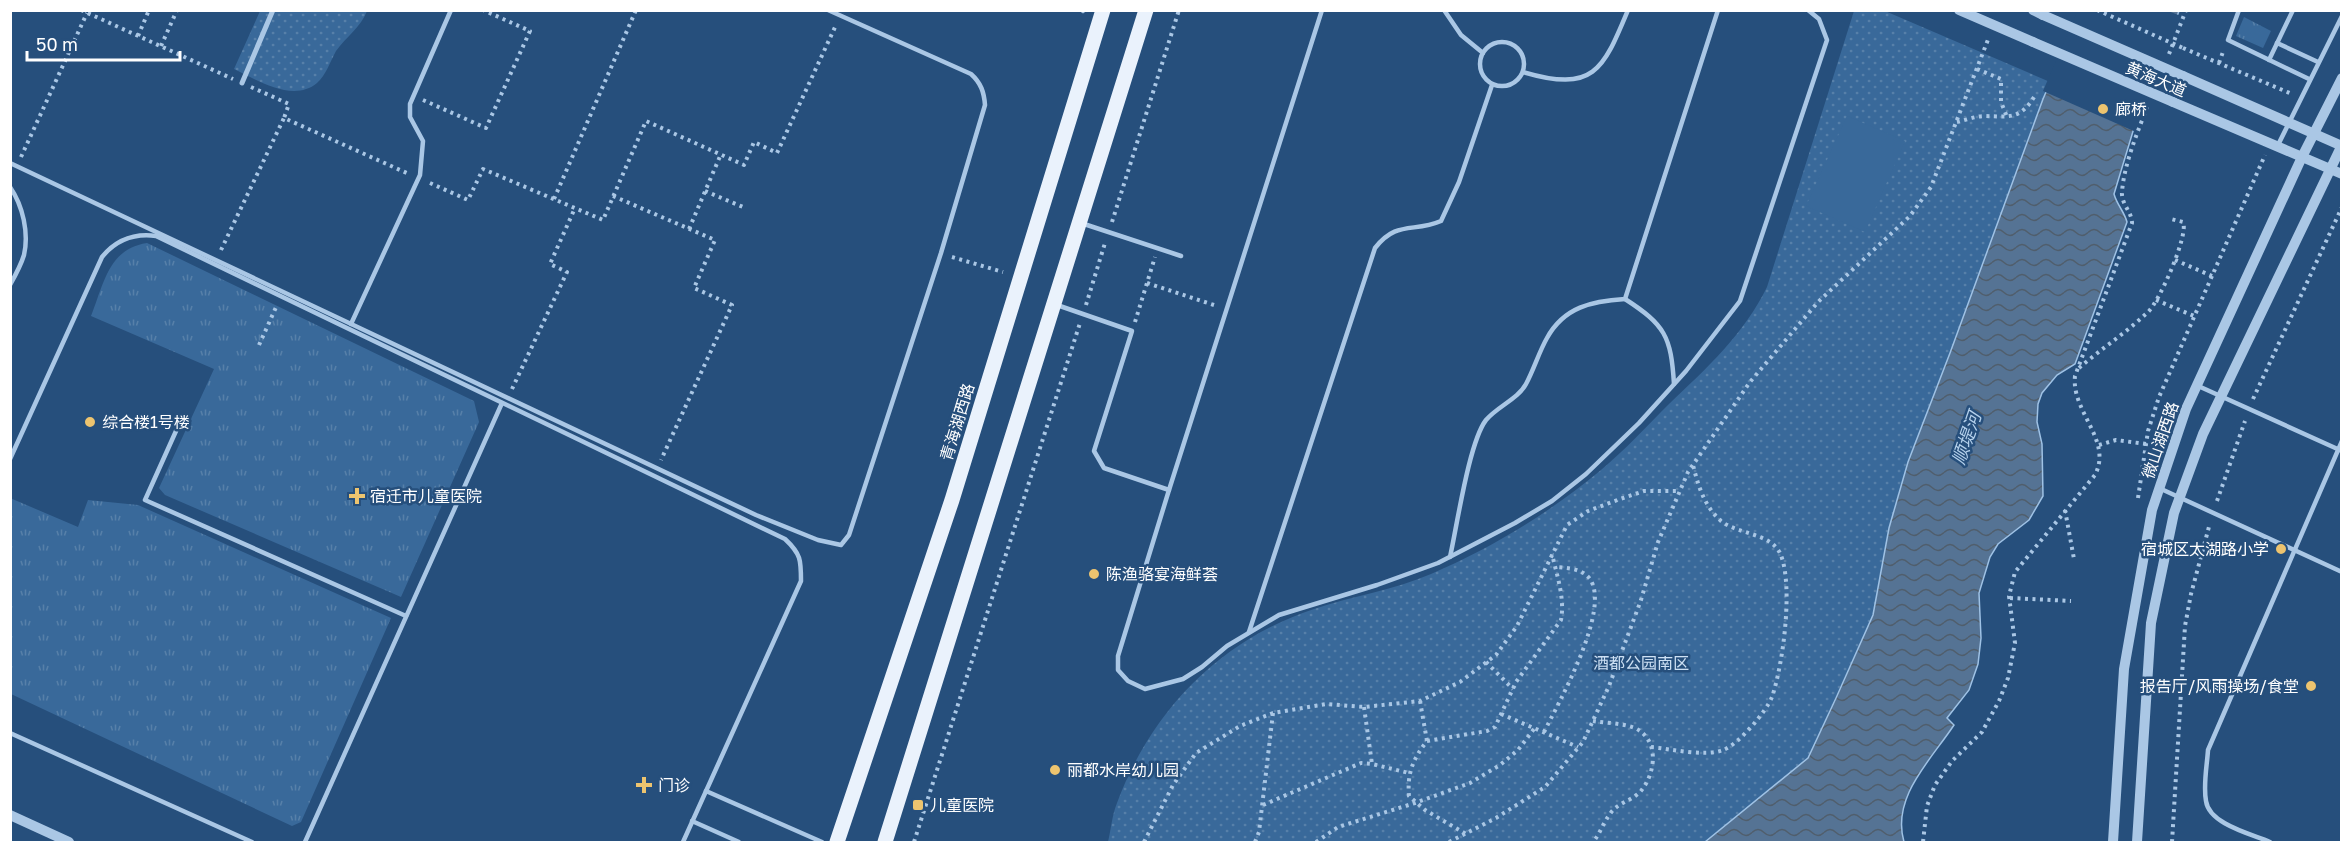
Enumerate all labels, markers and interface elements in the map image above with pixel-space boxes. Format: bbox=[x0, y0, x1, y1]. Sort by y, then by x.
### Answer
scale bar bbox=[27, 24, 180, 62]
text: 50 m bbox=[36, 33, 78, 55]
street label: 黄海大道 bbox=[2123, 57, 2189, 101]
place label: 廊桥 bbox=[2115, 99, 2147, 119]
marker: 廊桥 bbox=[2096, 102, 2110, 116]
street label: 青海湖西路 bbox=[936, 381, 978, 463]
street label: 微山湖西路 bbox=[2138, 399, 2182, 481]
water label: 顺堤河 bbox=[1947, 406, 1986, 467]
place label: 综合楼1号楼 bbox=[102, 412, 190, 432]
marker: 综合楼1号楼 bbox=[83, 415, 97, 429]
place label: 宿迁市儿童医院 bbox=[370, 486, 482, 506]
marker: 宿迁市儿童医院 bbox=[348, 487, 366, 505]
place label: 宿城区太湖路小学 bbox=[2141, 539, 2269, 559]
marker: 宿城区太湖路小学 bbox=[2274, 542, 2288, 556]
place label: 陈渔骆宴海鲜荟 bbox=[1106, 564, 1218, 584]
marker: 陈渔骆宴海鲜荟 bbox=[1087, 567, 1101, 581]
park label: 酒都公园南区 bbox=[1593, 653, 1689, 673]
place label: 报告厅/风雨操场/食堂 bbox=[2140, 676, 2299, 696]
marker: 报告厅/风雨操场/食堂 bbox=[2304, 679, 2318, 693]
place label: 丽都水岸幼儿园 bbox=[1067, 760, 1179, 780]
marker: 丽都水岸幼儿园 bbox=[1048, 763, 1062, 777]
place label: 门诊 bbox=[658, 775, 690, 795]
marker: 门诊 bbox=[635, 776, 653, 794]
place label: 儿童医院 bbox=[930, 795, 994, 815]
marker: 儿童医院 bbox=[911, 798, 925, 812]

